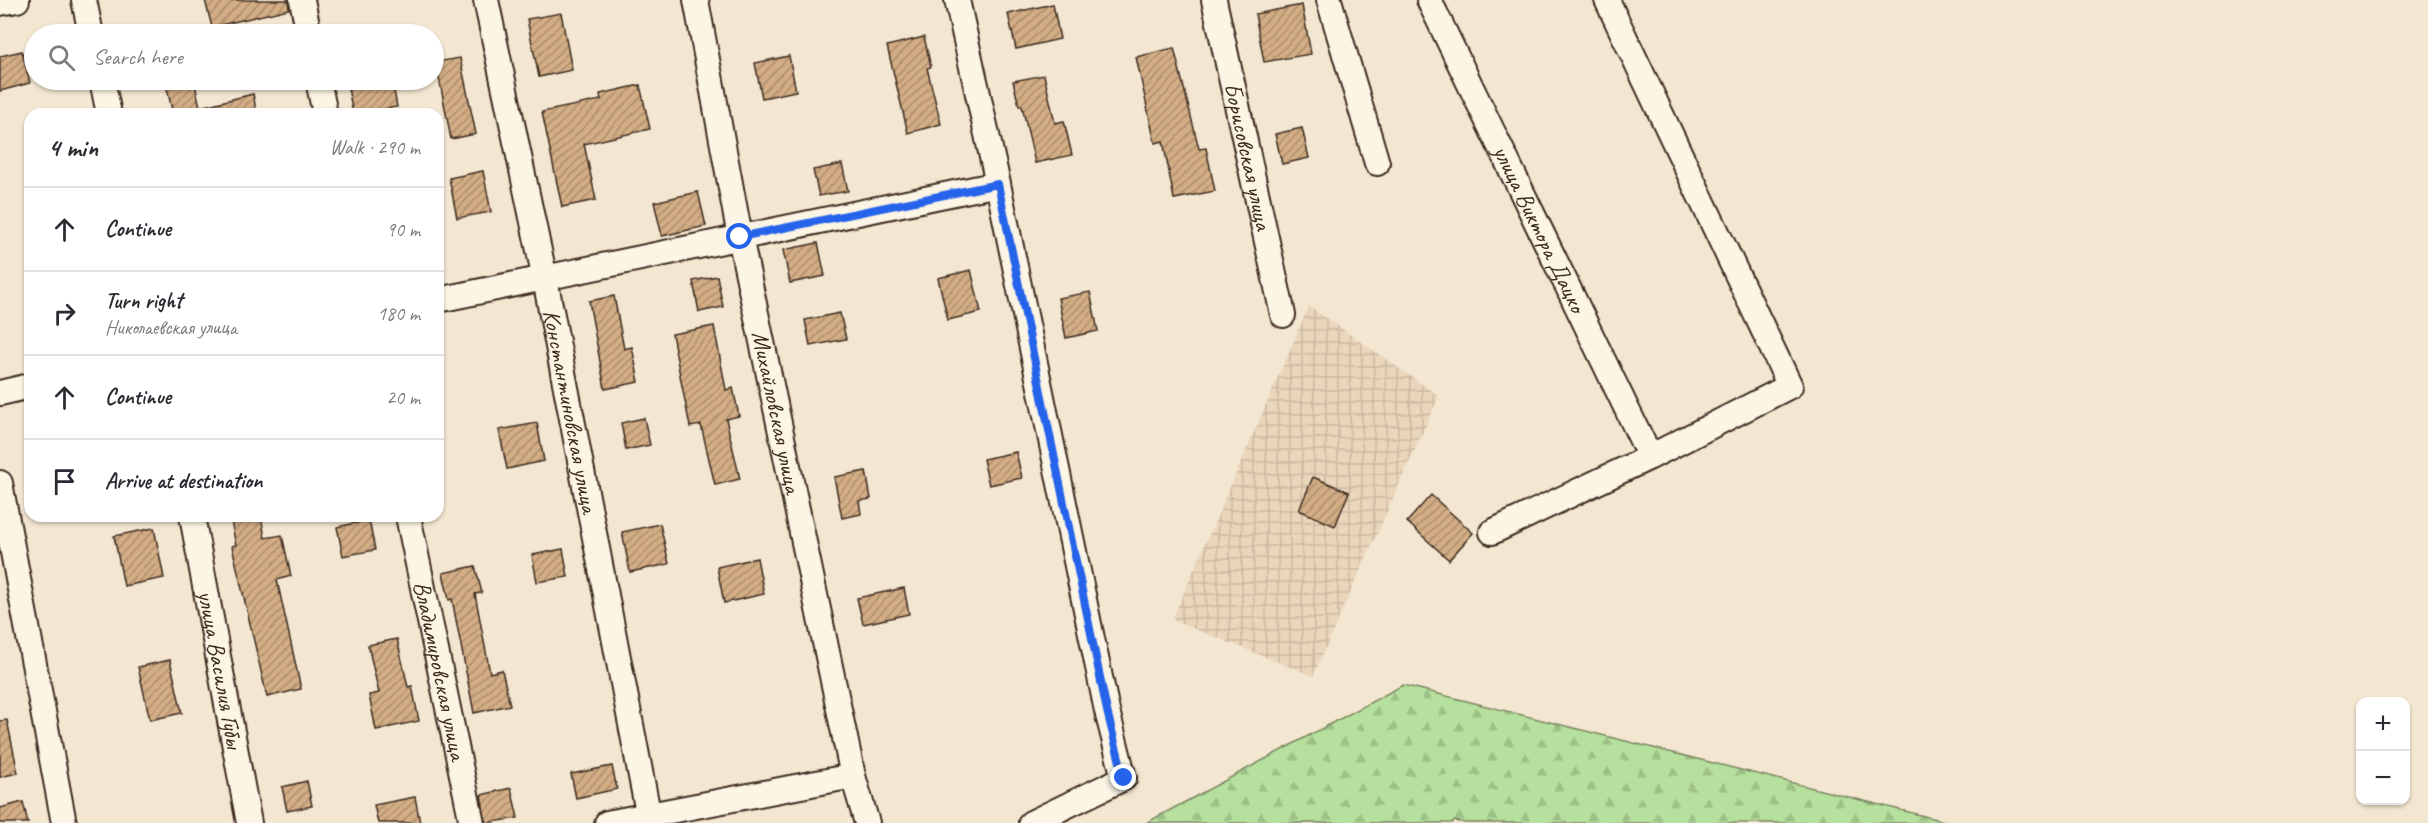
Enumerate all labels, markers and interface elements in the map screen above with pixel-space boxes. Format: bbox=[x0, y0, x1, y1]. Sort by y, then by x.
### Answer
search box bbox=[24, 24, 444, 90]
icon: search bbox=[45, 41, 78, 74]
text: Search here bbox=[93, 43, 183, 71]
street label: Борисовская улица bbox=[1218, 80, 1279, 234]
text: 4 min bbox=[48, 131, 98, 164]
text: Walk · 290 m bbox=[330, 135, 420, 160]
street label: улица Виктора Дацко bbox=[1486, 138, 1594, 319]
icon: ahead bbox=[48, 213, 81, 246]
text: Continue bbox=[105, 215, 171, 243]
text: 90 m bbox=[386, 217, 420, 242]
route start bbox=[726, 223, 752, 249]
text: Turn right bbox=[105, 287, 182, 315]
icon: right bbox=[48, 297, 81, 330]
text: 180 m bbox=[377, 301, 420, 326]
street label: Константиновская улица bbox=[536, 307, 605, 518]
text: Николаевская улица bbox=[105, 315, 237, 340]
street label: Михайловская улица bbox=[745, 328, 809, 498]
icon: ahead bbox=[48, 381, 81, 414]
text: Continue bbox=[105, 383, 171, 411]
text: 20 m bbox=[386, 385, 420, 410]
icon: arrive bbox=[48, 465, 81, 498]
text: Arrive at destination bbox=[105, 467, 262, 495]
street label: Владимировская улица bbox=[407, 579, 474, 765]
street label: улица Василия Губы bbox=[191, 586, 250, 753]
map controls bbox=[2356, 697, 2410, 805]
button: + bbox=[2356, 697, 2410, 751]
button: − bbox=[2356, 751, 2410, 805]
route end bbox=[1110, 764, 1136, 790]

